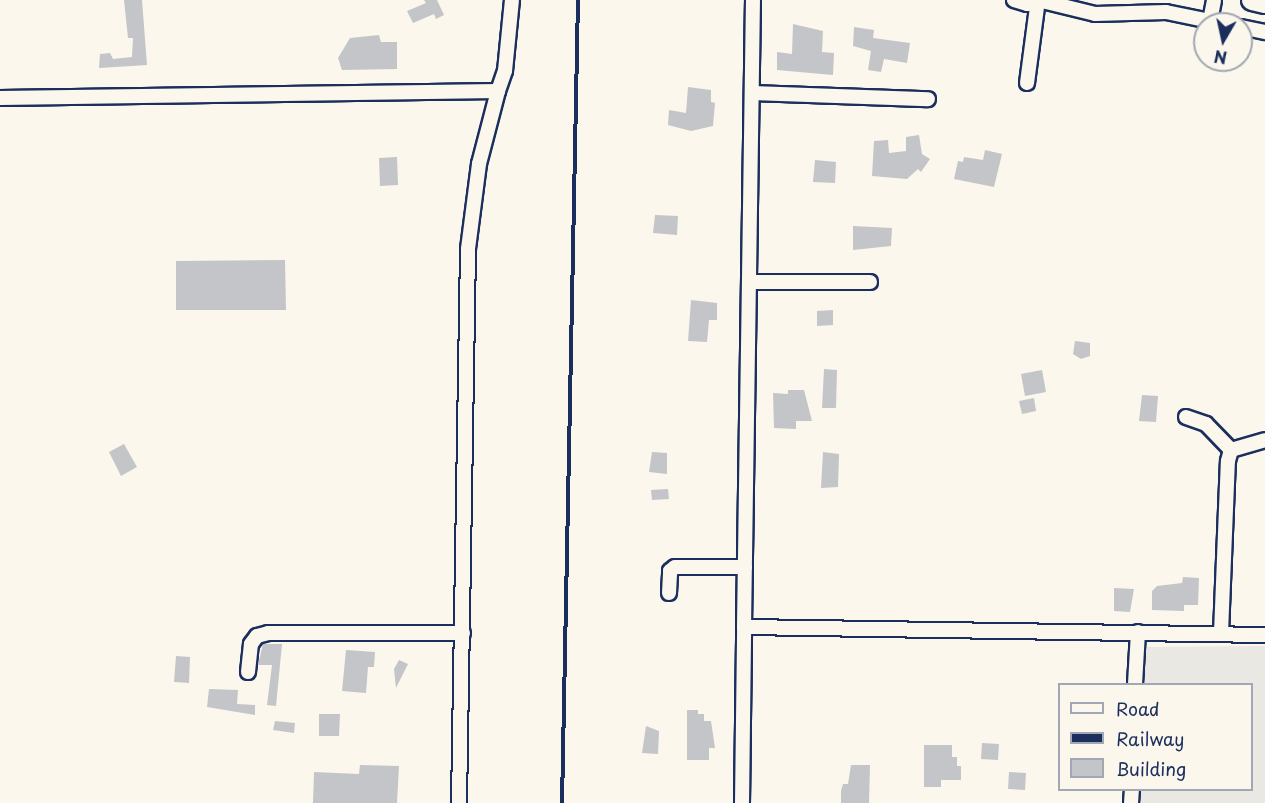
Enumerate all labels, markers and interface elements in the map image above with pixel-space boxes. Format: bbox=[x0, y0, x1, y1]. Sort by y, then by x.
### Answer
north arrow bbox=[1193, 12, 1253, 72]
text: N bbox=[1212, 45, 1229, 71]
legend bbox=[1058, 683, 1253, 791]
text: Road bbox=[1116, 695, 1160, 722]
text: Railway bbox=[1116, 725, 1184, 752]
text: Building bbox=[1116, 755, 1186, 782]

